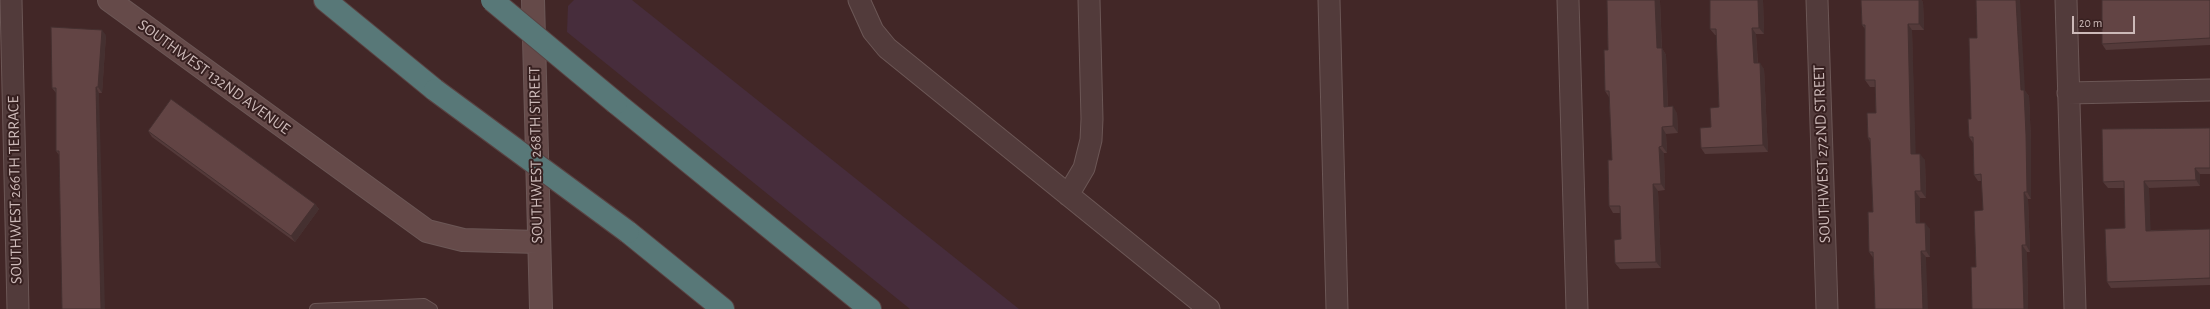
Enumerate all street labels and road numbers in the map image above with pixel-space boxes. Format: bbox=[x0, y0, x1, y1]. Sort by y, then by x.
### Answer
street label: SOUTHWEST 132ND AVENUE bbox=[134, 15, 294, 139]
street label: SOUTHWEST 272ND STREET bbox=[1809, 65, 1835, 243]
street label: SOUTHWEST 268TH STREET bbox=[525, 66, 547, 244]
street label: SOUTHWEST 266TH TERRACE bbox=[4, 96, 26, 284]

